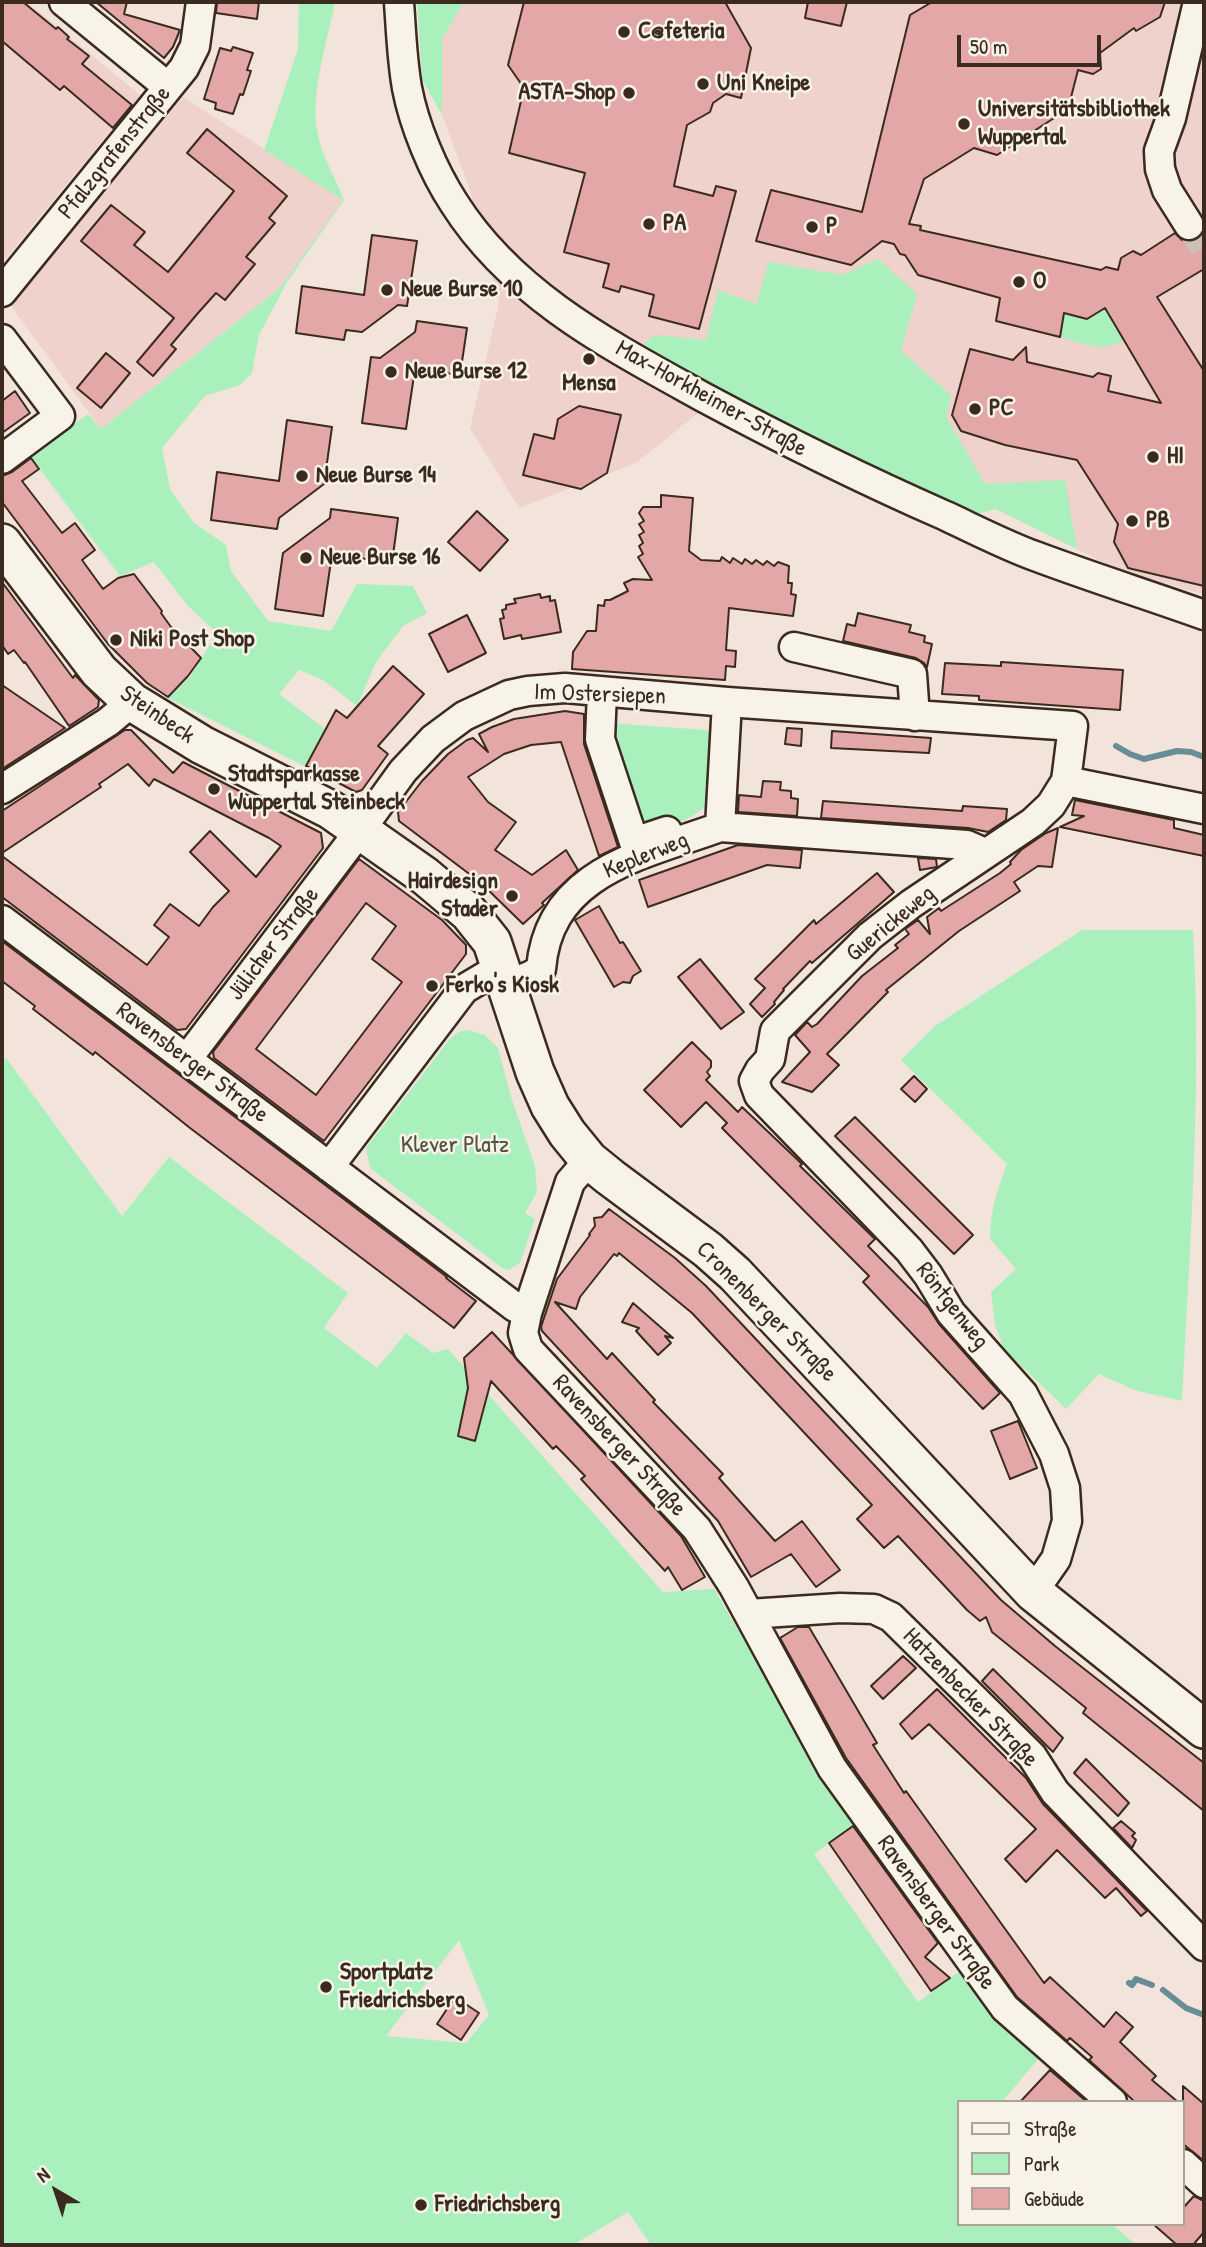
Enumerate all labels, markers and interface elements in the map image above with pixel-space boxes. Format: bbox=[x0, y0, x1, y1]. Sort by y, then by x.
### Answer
place label: C@feteria bbox=[638, 18, 724, 46]
scale bar bbox=[961, 21, 1104, 65]
marker: C@feteria bbox=[616, 24, 632, 40]
text: 50 m bbox=[970, 32, 1007, 61]
place label: Uni Kneipe bbox=[717, 70, 810, 98]
marker: Uni Kneipe bbox=[695, 76, 711, 92]
place label: ASTA-Shop bbox=[519, 79, 615, 107]
street label: Pfalzgrafenstraße bbox=[53, 81, 177, 225]
marker: ASTA-Shop bbox=[621, 85, 637, 101]
place label: Universitätsbibliothek Wuppertal bbox=[978, 96, 1170, 152]
marker: Universitätsbibliothek Wuppertal bbox=[956, 116, 972, 132]
place label: PA bbox=[663, 210, 686, 238]
place label: P bbox=[826, 213, 838, 241]
marker: PA bbox=[641, 216, 657, 232]
marker: P bbox=[804, 219, 820, 235]
place label: O bbox=[1033, 268, 1046, 296]
marker: O bbox=[1011, 274, 1027, 290]
place label: Neue Burse 10 bbox=[401, 276, 523, 304]
marker: Neue Burse 10 bbox=[379, 282, 395, 298]
street label: Max-Horkheimer-Straße bbox=[610, 334, 812, 464]
marker: Mensa bbox=[581, 351, 597, 367]
place label: Neue Burse 12 bbox=[405, 358, 527, 386]
marker: Neue Burse 12 bbox=[383, 364, 399, 380]
place label: Mensa bbox=[562, 370, 616, 398]
place label: PC bbox=[989, 395, 1014, 423]
marker: PC bbox=[967, 401, 983, 417]
place label: HI bbox=[1167, 443, 1184, 471]
marker: HI bbox=[1145, 449, 1161, 465]
place label: Neue Burse 14 bbox=[316, 462, 436, 490]
marker: Neue Burse 14 bbox=[294, 468, 310, 484]
place label: PB bbox=[1146, 507, 1170, 535]
marker: PB bbox=[1124, 513, 1140, 529]
place label: Neue Burse 16 bbox=[320, 544, 441, 572]
marker: Neue Burse 16 bbox=[298, 550, 314, 566]
place label: Niki Post Shop bbox=[130, 626, 254, 654]
marker: Niki Post Shop bbox=[108, 632, 124, 648]
street label: Im Ostersiepen bbox=[534, 678, 666, 712]
street label: Steinbeck bbox=[114, 680, 200, 750]
place label: Stadtsparkasse Wuppertal Steinbeck bbox=[228, 761, 405, 817]
marker: Stadtsparkasse Wuppertal Steinbeck bbox=[206, 781, 222, 797]
street label: Keplerweg bbox=[599, 826, 693, 886]
place label: Hairdesign Stader bbox=[408, 868, 498, 924]
street label: Guerickeweg bbox=[841, 880, 941, 968]
street label: Jülicher Straße bbox=[222, 882, 326, 1006]
marker: Hairdesign Stader bbox=[504, 888, 520, 904]
place label: Ferko's Kiosk bbox=[446, 972, 559, 1000]
marker: Ferko's Kiosk bbox=[424, 978, 440, 994]
street label: Ravensberger Straße bbox=[110, 996, 274, 1130]
park label: Klever Platz bbox=[401, 1132, 509, 1160]
street label: Cronenberger Straße bbox=[690, 1236, 842, 1388]
street label: Röntgenweg bbox=[909, 1257, 995, 1355]
street label: Ravensberger Straße bbox=[546, 1369, 692, 1523]
street label: Hatzenbecker Straße bbox=[896, 1622, 1044, 1774]
street label: Ravensberger Straße bbox=[870, 1830, 1002, 1996]
place label: Sportplatz Friedrichsberg bbox=[340, 1959, 465, 2015]
marker: Sportplatz Friedrichsberg bbox=[318, 1979, 334, 1995]
legend bbox=[958, 2100, 1185, 2226]
text: Straße bbox=[1024, 2114, 1077, 2143]
text: Park bbox=[1024, 2149, 1059, 2178]
north arrow bbox=[21, 2156, 91, 2226]
text: N bbox=[31, 2161, 55, 2188]
text: Gebäude bbox=[1024, 2184, 1084, 2213]
place label: Friedrichsberg bbox=[435, 2191, 560, 2219]
marker: Friedrichsberg bbox=[413, 2197, 429, 2213]

